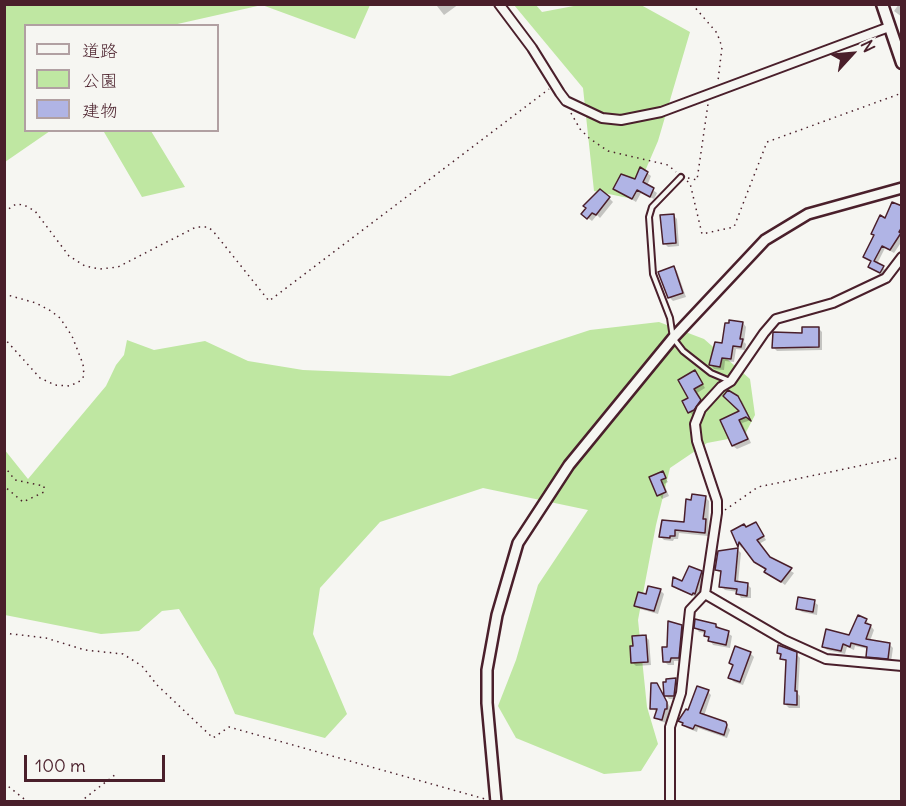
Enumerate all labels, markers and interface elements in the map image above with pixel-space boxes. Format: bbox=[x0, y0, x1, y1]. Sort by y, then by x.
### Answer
legend bbox=[24, 24, 219, 132]
north arrow bbox=[822, 24, 882, 84]
text: N bbox=[857, 37, 880, 55]
text: 道路 bbox=[82, 39, 118, 62]
text: 公園 bbox=[82, 69, 118, 92]
text: 建物 bbox=[82, 99, 118, 122]
scale bar bbox=[27, 743, 168, 781]
text: 100 m bbox=[35, 754, 86, 777]

